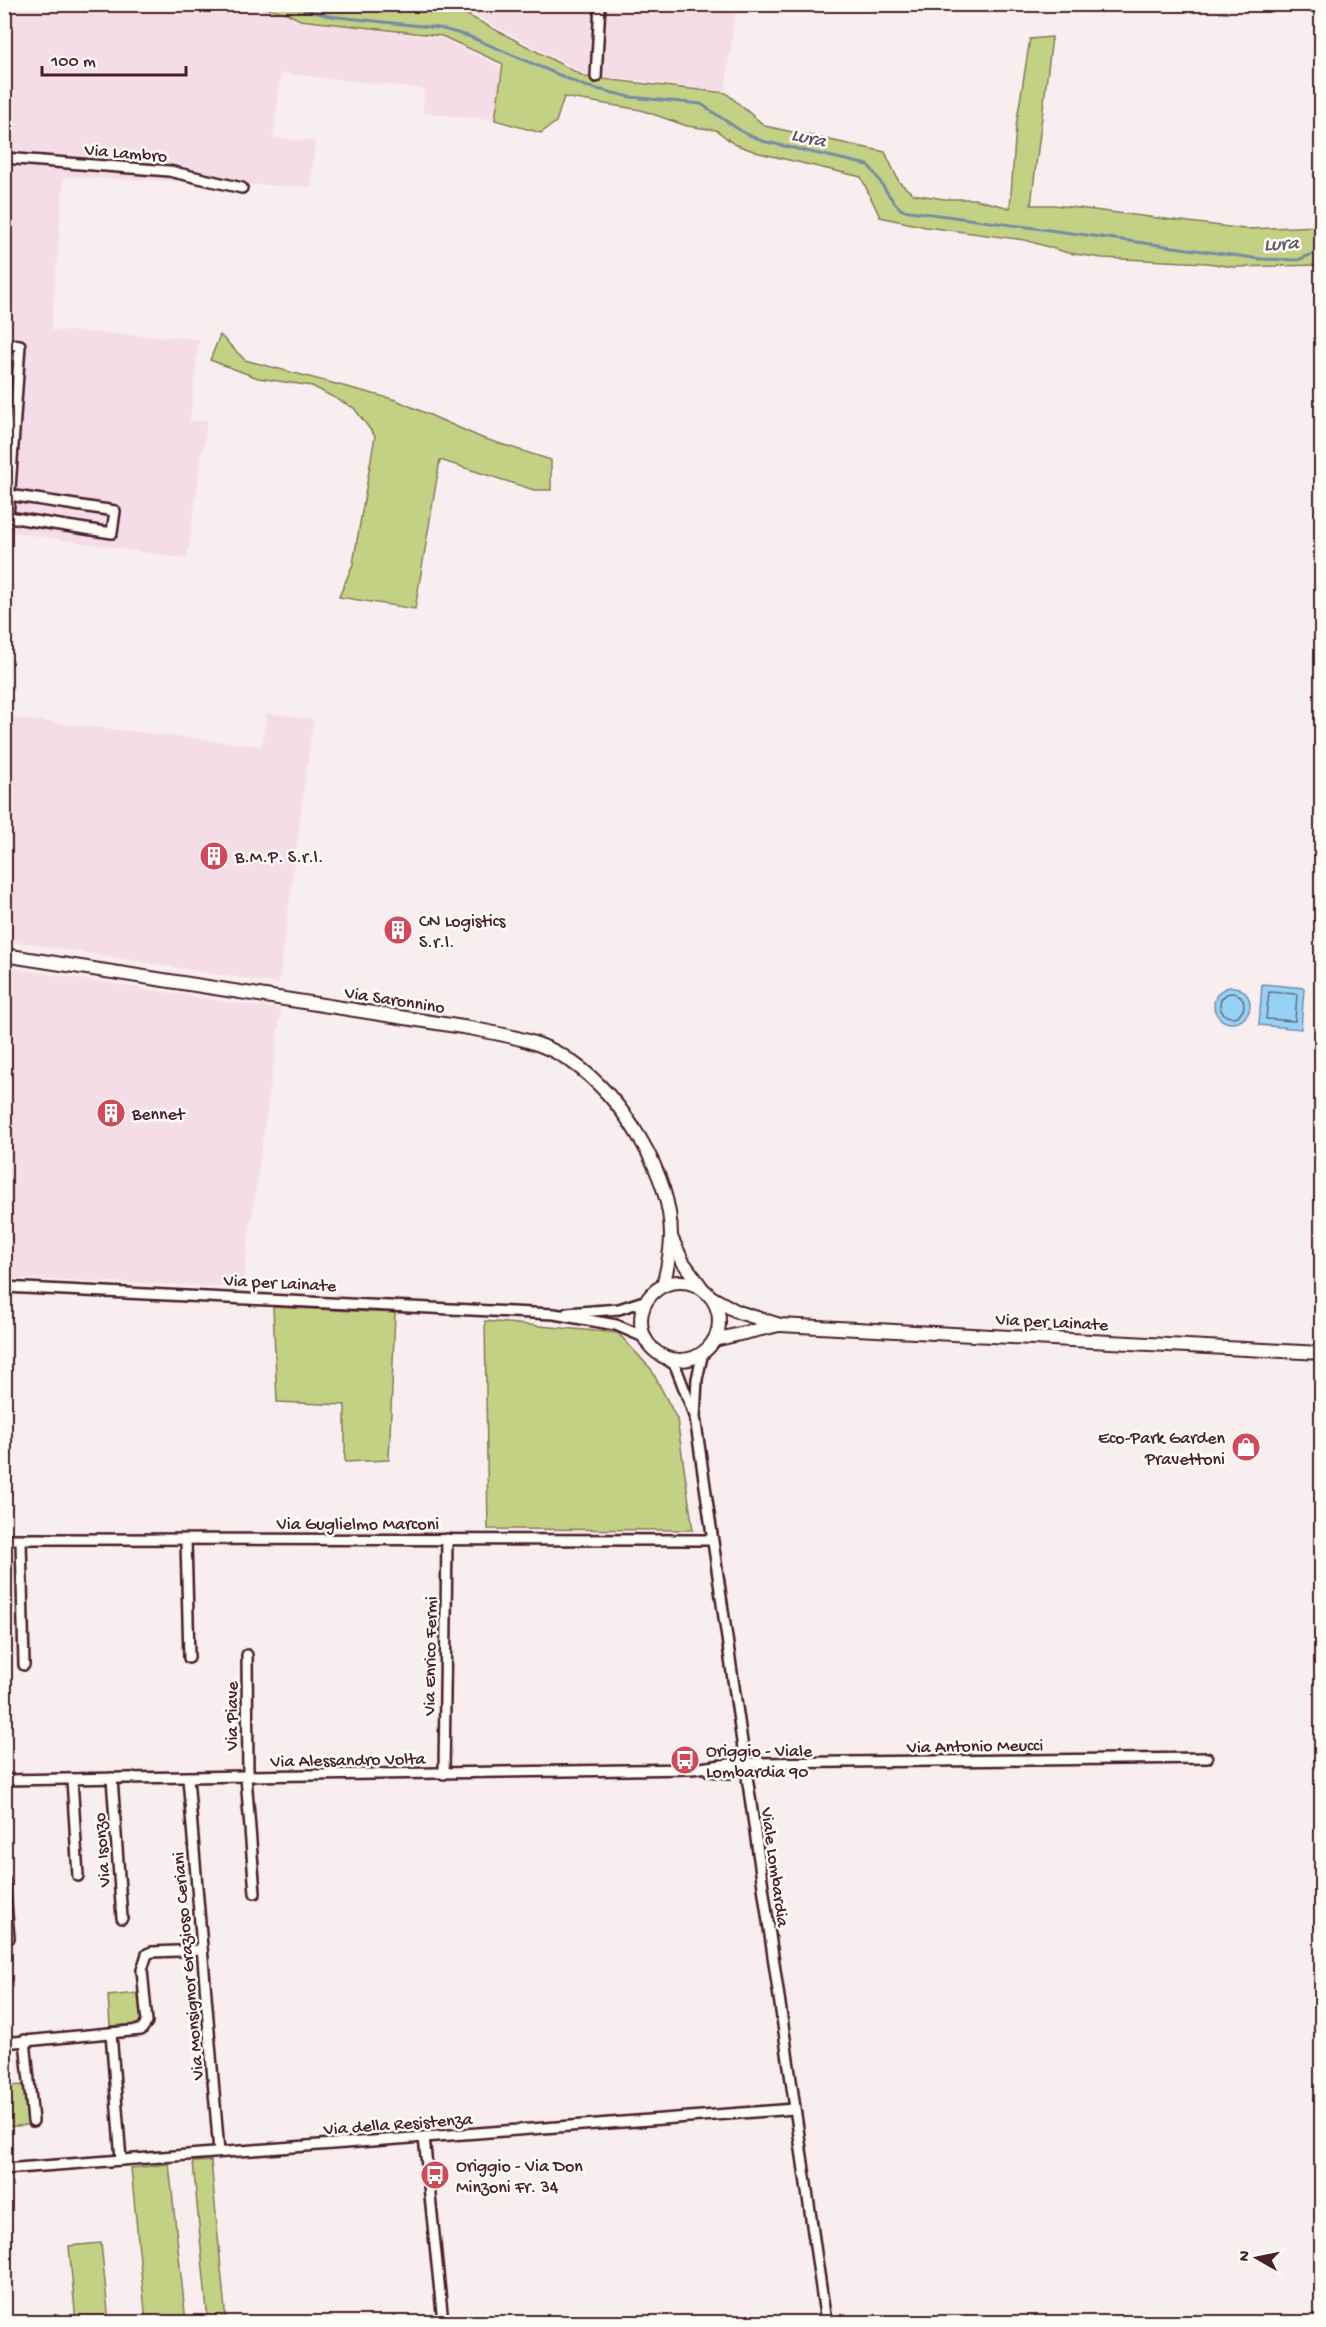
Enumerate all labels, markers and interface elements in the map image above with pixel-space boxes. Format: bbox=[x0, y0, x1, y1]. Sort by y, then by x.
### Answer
scale bar bbox=[42, 39, 186, 77]
text: 100 m bbox=[50, 52, 96, 73]
water label: Lura bbox=[789, 124, 830, 155]
street label: Via Lambro bbox=[83, 140, 168, 169]
water label: Lura bbox=[1263, 233, 1301, 258]
building icon: B.M.P. S.r.l. bbox=[198, 840, 230, 872]
place label: B.M.P. S.r.l. bbox=[234, 848, 323, 869]
place label: CN Logistics S.r.l. bbox=[419, 912, 507, 954]
building icon: CN Logistics S.r.l. bbox=[382, 914, 414, 946]
street label: Via Saronnino bbox=[342, 983, 446, 1020]
building icon: Bennet bbox=[95, 1097, 127, 1129]
place label: Bennet bbox=[131, 1105, 186, 1126]
street label: Via per Lainate bbox=[222, 1271, 337, 1298]
street label: Via per Lainate bbox=[994, 1310, 1109, 1337]
place label: Eco-Park Garden Pravettoni bbox=[1098, 1429, 1225, 1471]
shop icon: Eco-Park Garden Pravettoni bbox=[1230, 1431, 1262, 1463]
street label: Via Guglielmo Marconi bbox=[276, 1515, 439, 1536]
street label: Via Enrico Fermi bbox=[420, 1596, 443, 1717]
street label: Via Piave bbox=[223, 1681, 244, 1752]
street label: Via Antonio Meucci bbox=[906, 1736, 1044, 1759]
place label: Origgio - Viale Lombardia 90 bbox=[706, 1742, 813, 1784]
bus stop icon: Origgio - Viale Lombardia 90 bbox=[669, 1744, 701, 1776]
street label: Via Alessandro Volta bbox=[269, 1750, 427, 1773]
street label: Viale Lombardia bbox=[755, 1805, 792, 1929]
street label: Via Isonzo bbox=[90, 1812, 117, 1889]
street label: Via Monsignor Grazioso Ceriani bbox=[169, 1851, 210, 2082]
street label: Via della Resistenza bbox=[322, 2110, 474, 2141]
place label: Origgio - Via Don Minzoni Fr. 34 bbox=[456, 2157, 583, 2199]
bus stop icon: Origgio - Via Don Minzoni Fr. 34 bbox=[419, 2159, 451, 2191]
north arrow bbox=[1227, 2228, 1287, 2288]
text: N bbox=[1235, 2249, 1256, 2263]

